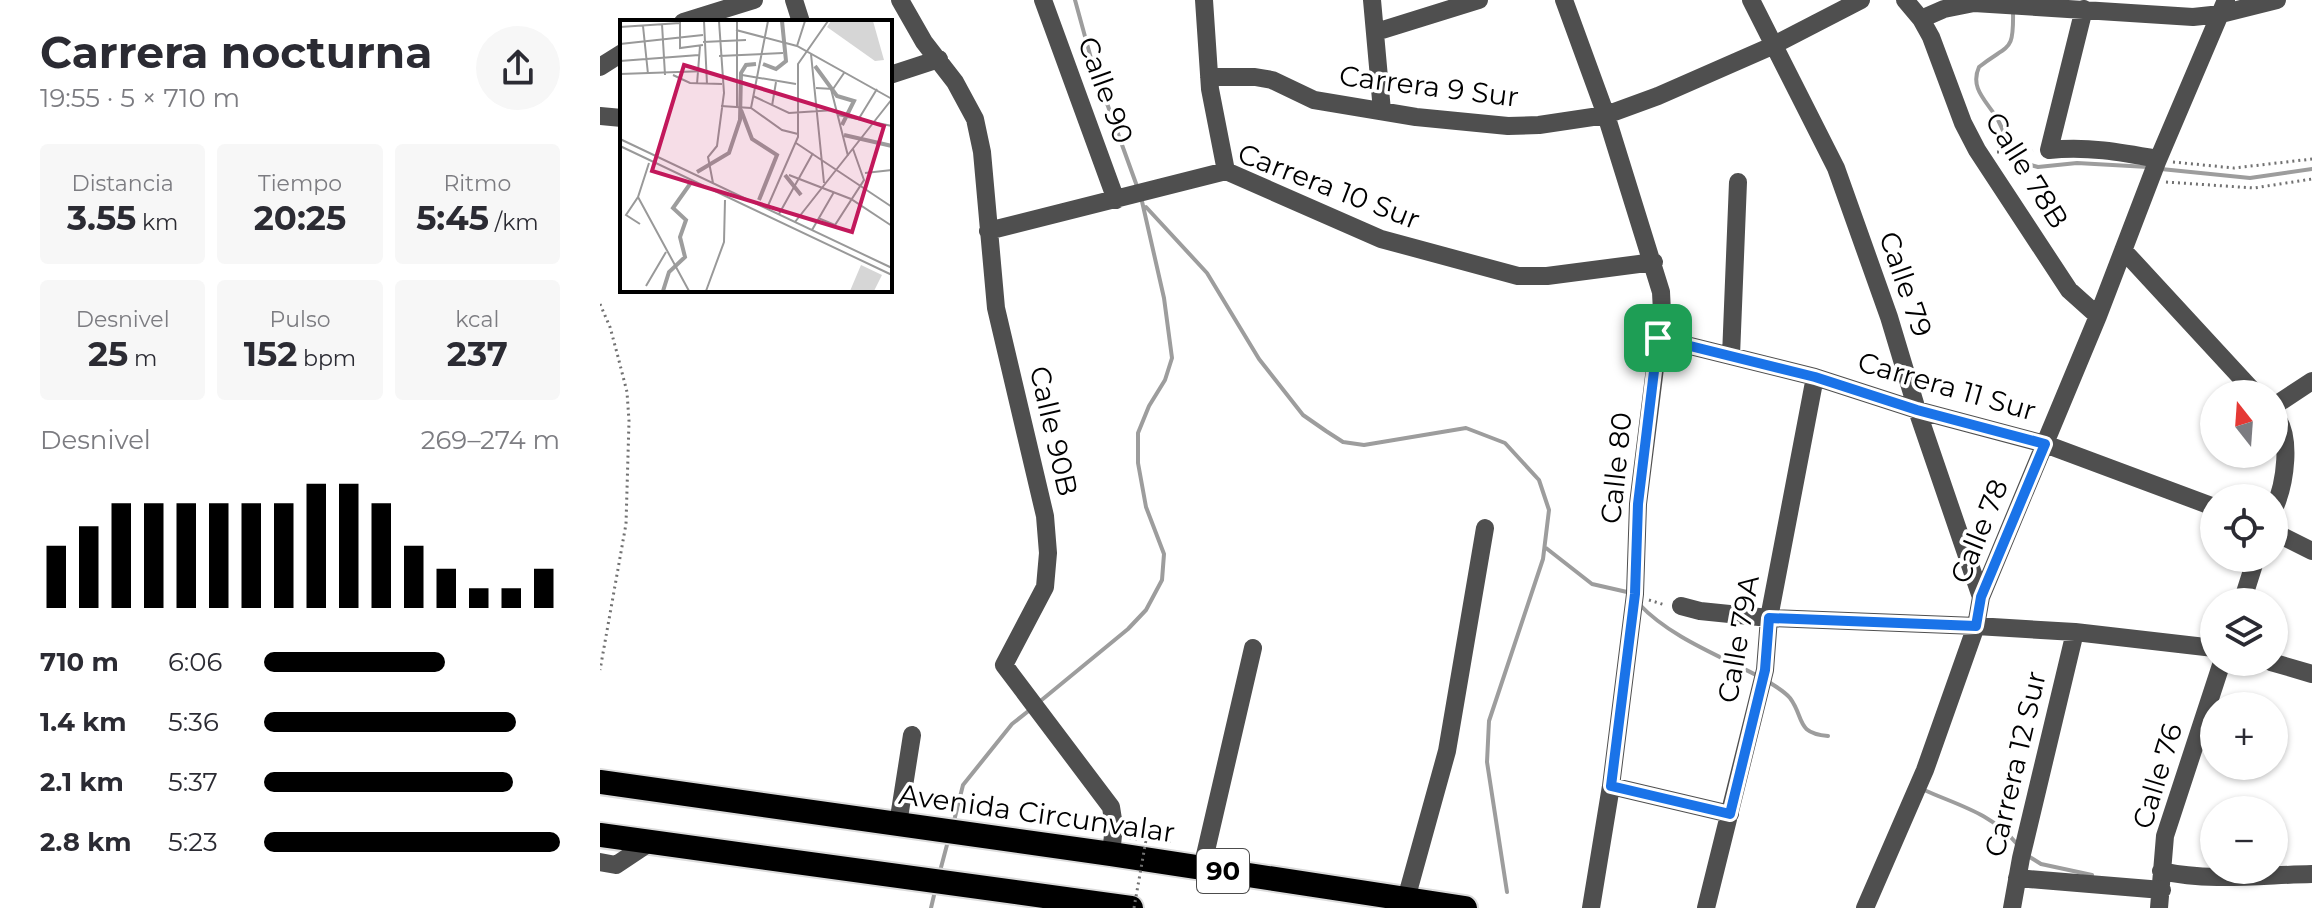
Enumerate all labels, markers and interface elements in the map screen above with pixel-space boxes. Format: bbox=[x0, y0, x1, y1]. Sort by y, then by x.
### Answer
inset map bbox=[620, 20, 892, 292]
text: Carrera nocturna bbox=[40, 25, 432, 79]
button: share bbox=[476, 26, 560, 110]
street label: Calle 90 bbox=[1071, 32, 1141, 148]
street label: Carrera 9 Sur bbox=[1337, 58, 1521, 114]
text: 19:55 · 5 × 710 m bbox=[40, 82, 240, 114]
street label: Calle 78B bbox=[1978, 106, 2076, 234]
street label: Carrera 10 Sur bbox=[1233, 136, 1425, 236]
text: Distancia bbox=[72, 170, 174, 197]
text: Tiempo bbox=[258, 170, 342, 197]
text: Ritmo bbox=[443, 170, 511, 197]
text: 3.55 bbox=[67, 197, 136, 239]
text: 20:25 bbox=[254, 197, 346, 239]
text: 5:45 bbox=[416, 197, 489, 239]
text: km bbox=[136, 209, 178, 236]
text: /km bbox=[489, 209, 539, 236]
street label: Calle 79 bbox=[1872, 227, 1940, 341]
pin bbox=[1624, 304, 1692, 372]
text: Desnivel bbox=[76, 306, 170, 333]
text: Pulso bbox=[269, 306, 331, 333]
text: kcal bbox=[455, 306, 499, 333]
icon: arrive bbox=[1636, 316, 1680, 360]
text: 25 bbox=[88, 333, 128, 375]
text: 152 bbox=[244, 333, 297, 375]
text: 237 bbox=[447, 333, 508, 375]
street label: Carrera 11 Sur bbox=[1854, 344, 2040, 428]
text: m bbox=[128, 345, 157, 372]
text: bpm bbox=[297, 345, 356, 372]
street label: Calle 90B bbox=[1023, 363, 1085, 499]
north arrow bbox=[2200, 380, 2288, 468]
map controls bbox=[2200, 380, 2288, 884]
street label: Calle 80 bbox=[1593, 411, 1639, 525]
text: Desnivel bbox=[40, 424, 151, 456]
text: 269–274 m bbox=[421, 424, 560, 456]
street label: Calle 78 bbox=[1943, 474, 2015, 588]
button: locate bbox=[2200, 484, 2288, 572]
street label: Calle 79A bbox=[1710, 572, 1766, 705]
button: layers bbox=[2200, 588, 2288, 676]
text: 710 m bbox=[40, 646, 119, 678]
text: 6:06 bbox=[168, 646, 222, 678]
street label: Carrera 12 Sur bbox=[1977, 668, 2053, 860]
button: + bbox=[2200, 692, 2288, 780]
text: 1.4 km bbox=[40, 706, 126, 738]
text: 5:36 bbox=[168, 706, 219, 738]
street label: Calle 76 bbox=[2125, 719, 2189, 833]
text: 2.1 km bbox=[40, 766, 124, 798]
text: 5:37 bbox=[168, 766, 218, 798]
street label: Avenida Circunvalar bbox=[897, 777, 1177, 849]
button: − bbox=[2200, 796, 2288, 884]
text: 2.8 km bbox=[40, 826, 131, 858]
text: 5:23 bbox=[168, 826, 218, 858]
road number: 90 bbox=[1197, 849, 1249, 893]

